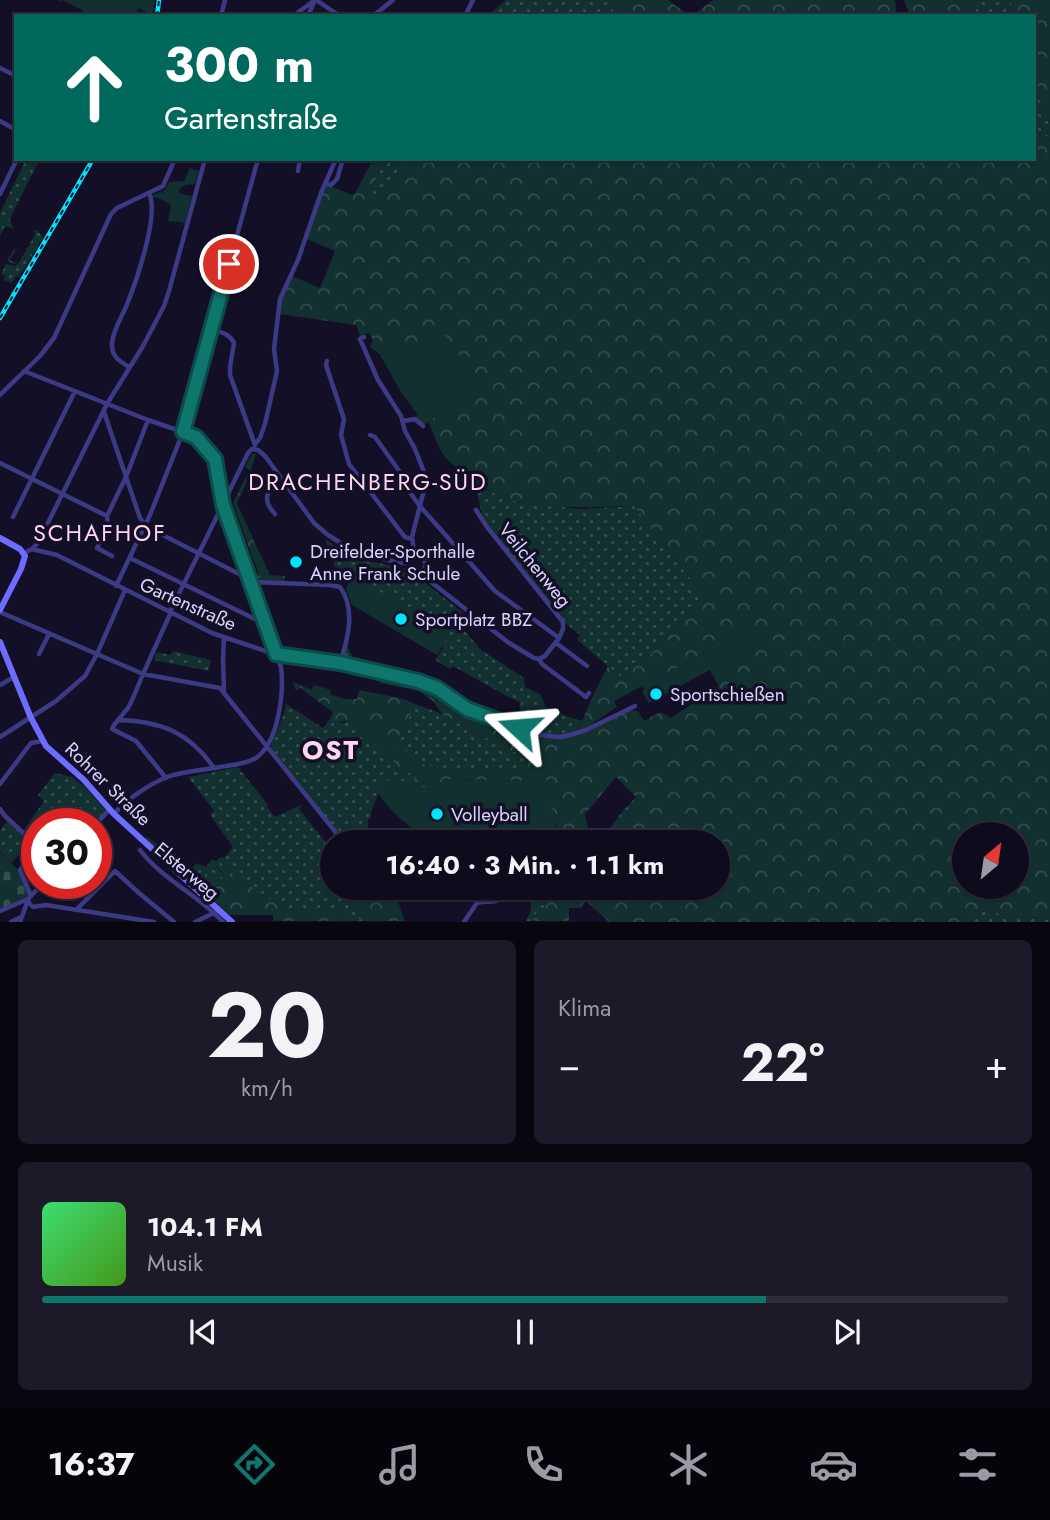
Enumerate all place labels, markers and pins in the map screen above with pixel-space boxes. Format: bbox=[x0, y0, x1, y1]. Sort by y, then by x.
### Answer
pin bbox=[199, 234, 259, 294]
place label: Dreifelder-Sporthalle Anne Frank Schule bbox=[310, 538, 475, 587]
marker: Dreifelder-Sporthalle Anne Frank Schule bbox=[288, 554, 304, 570]
place label: Sportplatz BBZ bbox=[415, 606, 532, 633]
marker: Sportplatz BBZ bbox=[393, 611, 409, 627]
place label: Sportschießen bbox=[670, 681, 785, 708]
marker: Sportschießen bbox=[648, 686, 664, 702]
place label: Volleyball bbox=[451, 801, 528, 828]
marker: Volleyball bbox=[429, 806, 445, 822]

